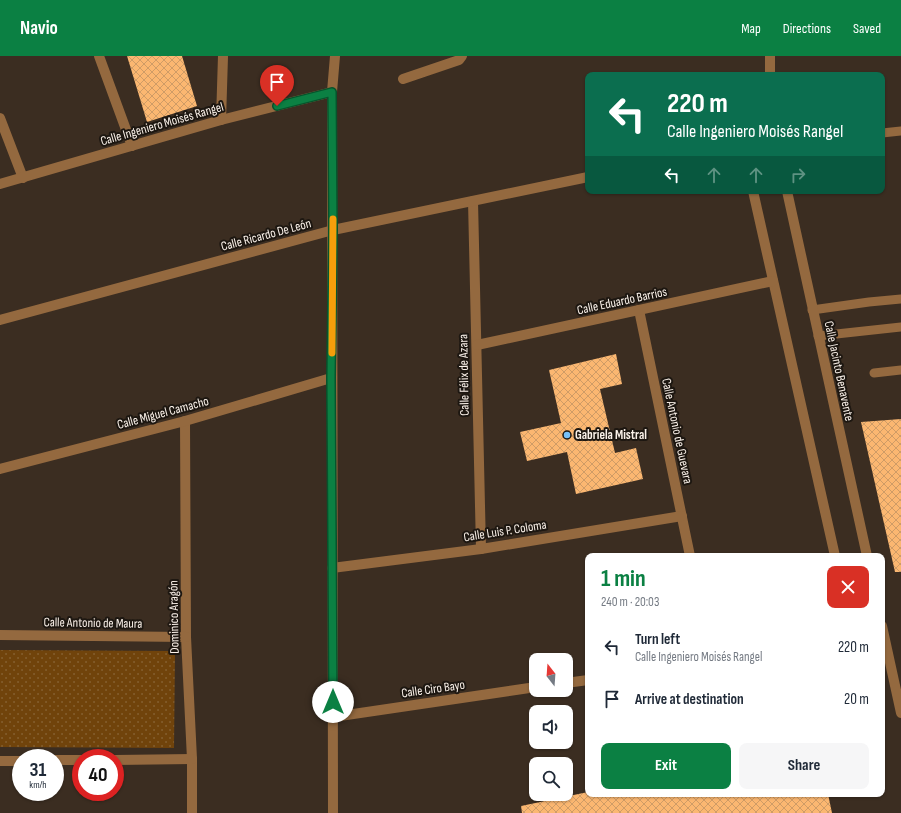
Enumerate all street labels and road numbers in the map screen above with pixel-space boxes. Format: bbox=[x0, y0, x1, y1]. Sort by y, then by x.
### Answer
street label: Calle Ingeniero Moisés Rangel bbox=[99, 99, 225, 149]
street label: Calle Ricardo De León bbox=[219, 215, 313, 255]
street label: Calle Eduardo Barrios bbox=[576, 284, 669, 318]
street label: Calle Jacinto Benavente bbox=[821, 320, 857, 422]
street label: Calle Félix de Azara bbox=[455, 334, 473, 416]
street label: Calle Antonio de Guevara bbox=[658, 377, 696, 485]
street label: Calle Miguel Camacho bbox=[115, 393, 211, 433]
street label: Calle Luis P. Coloma bbox=[462, 517, 548, 545]
street label: Dominico Aragón bbox=[165, 580, 183, 654]
street label: Calle Antonio de Maura bbox=[43, 614, 143, 632]
street label: Calle Ciro Bayo bbox=[400, 677, 466, 701]

